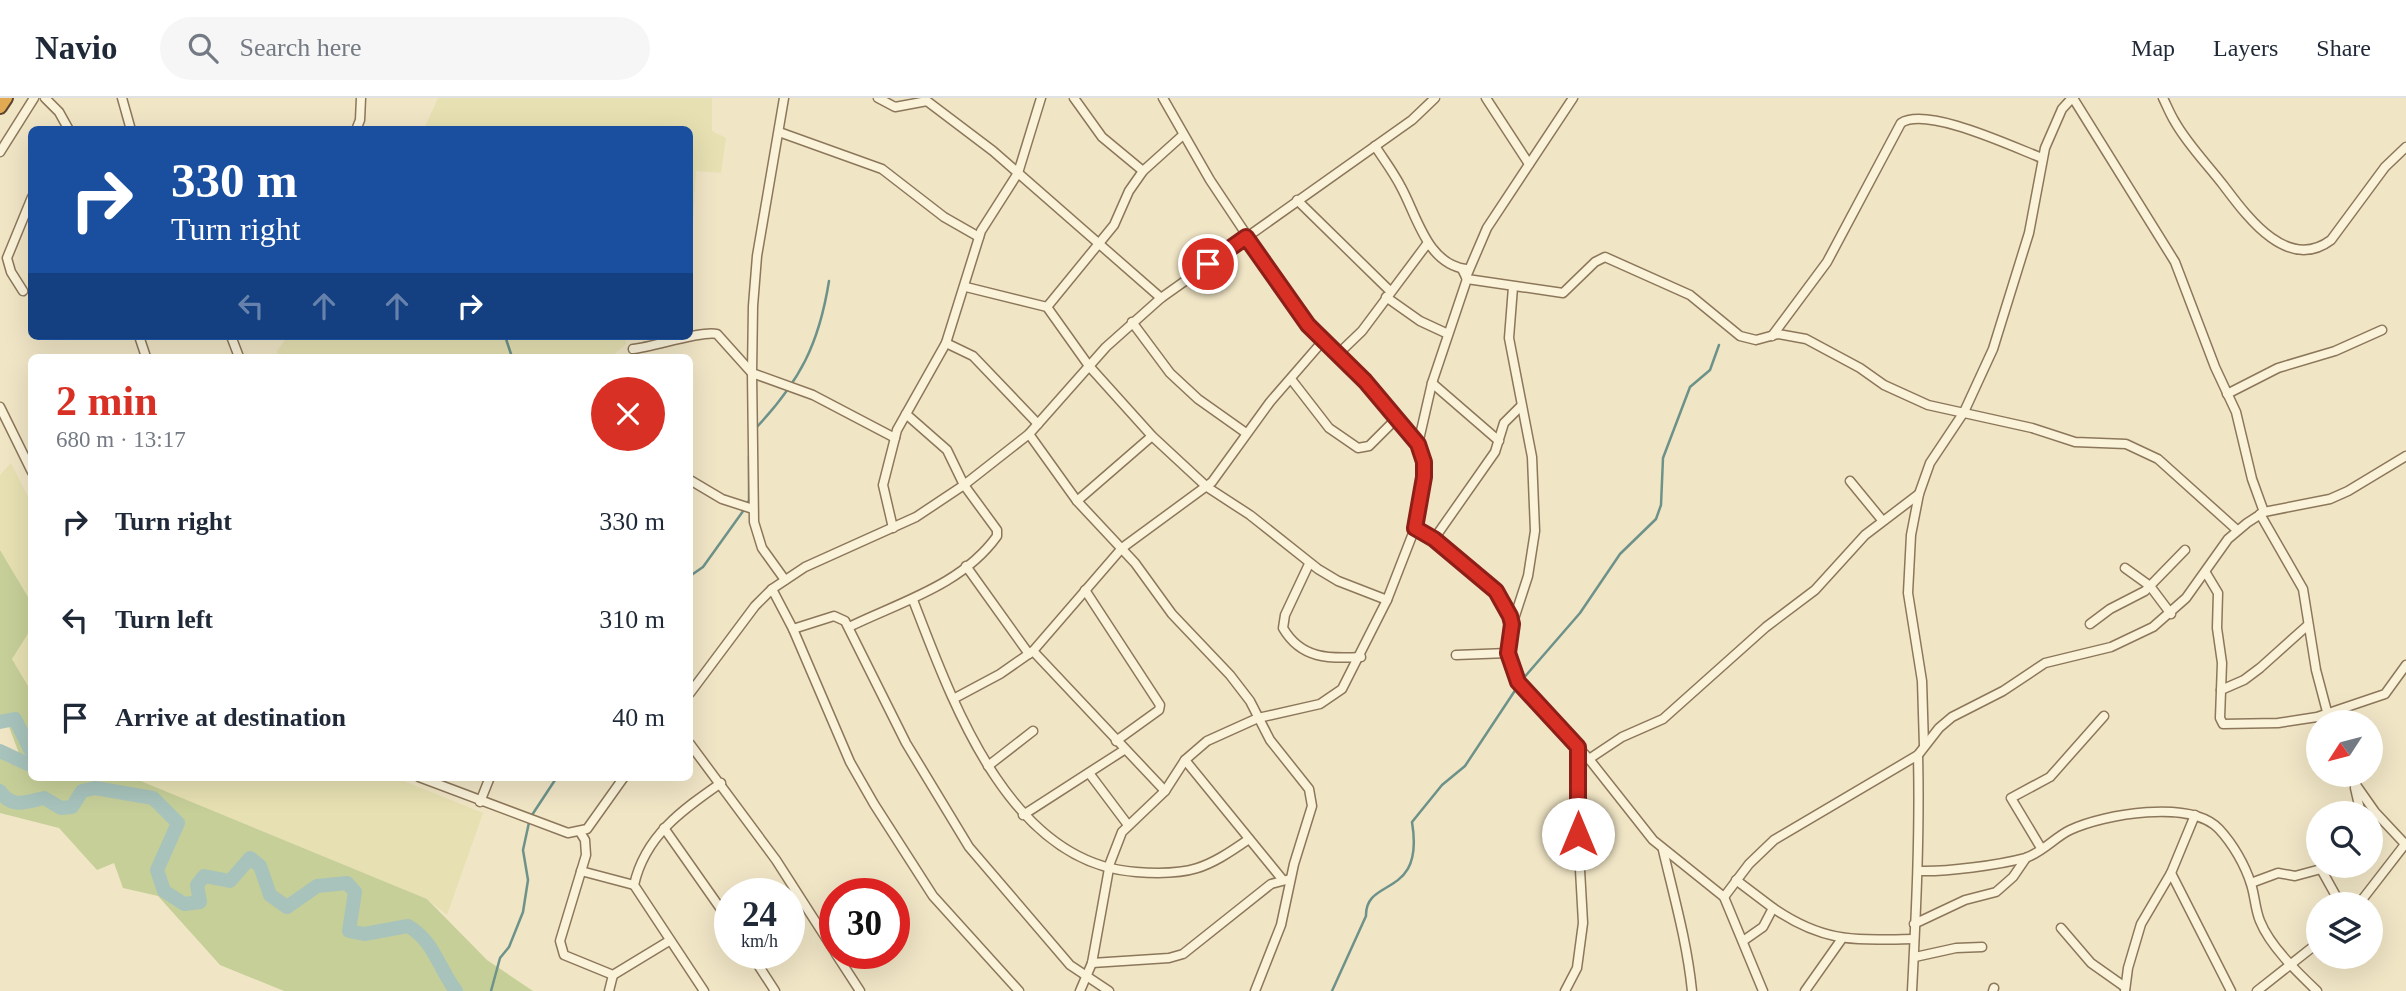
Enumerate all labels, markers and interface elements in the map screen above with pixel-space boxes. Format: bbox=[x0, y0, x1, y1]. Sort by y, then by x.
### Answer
search box bbox=[160, 17, 650, 80]
icon: search bbox=[184, 29, 222, 67]
text: Navio bbox=[35, 30, 118, 66]
text: Search here bbox=[240, 33, 361, 62]
text: Map bbox=[2131, 35, 2175, 61]
text: Layers bbox=[2213, 35, 2278, 61]
text: Share bbox=[2316, 35, 2371, 61]
text: 330 m bbox=[171, 153, 298, 208]
icon: right bbox=[56, 154, 147, 245]
text: Turn right bbox=[171, 211, 301, 247]
pin bbox=[1178, 234, 1238, 294]
icon: arrive bbox=[1189, 245, 1227, 283]
icon: left bbox=[232, 287, 270, 325]
icon: ahead bbox=[305, 287, 343, 325]
icon: ahead bbox=[378, 287, 416, 325]
icon: right bbox=[451, 287, 489, 325]
button: close bbox=[591, 377, 665, 451]
text: 2 min bbox=[56, 378, 158, 424]
text: 680 m · 13:17 bbox=[56, 427, 186, 452]
icon: right bbox=[56, 503, 94, 541]
text: Turn right bbox=[115, 507, 232, 536]
text: 330 m bbox=[599, 507, 665, 536]
icon: left bbox=[56, 601, 94, 639]
text: Turn left bbox=[115, 605, 213, 634]
text: 310 m bbox=[599, 605, 665, 634]
icon: arrive bbox=[56, 699, 94, 737]
text: Arrive at destination bbox=[115, 703, 346, 732]
text: 40 m bbox=[612, 703, 665, 732]
north arrow bbox=[2306, 710, 2384, 788]
map controls bbox=[2306, 710, 2383, 969]
position arrow bbox=[1541, 797, 1615, 871]
button: search bbox=[2306, 801, 2383, 878]
speed limit sign: 30 bbox=[819, 878, 910, 969]
button: layers bbox=[2306, 892, 2383, 969]
text: 24 bbox=[742, 895, 777, 934]
text: km/h bbox=[741, 931, 778, 951]

